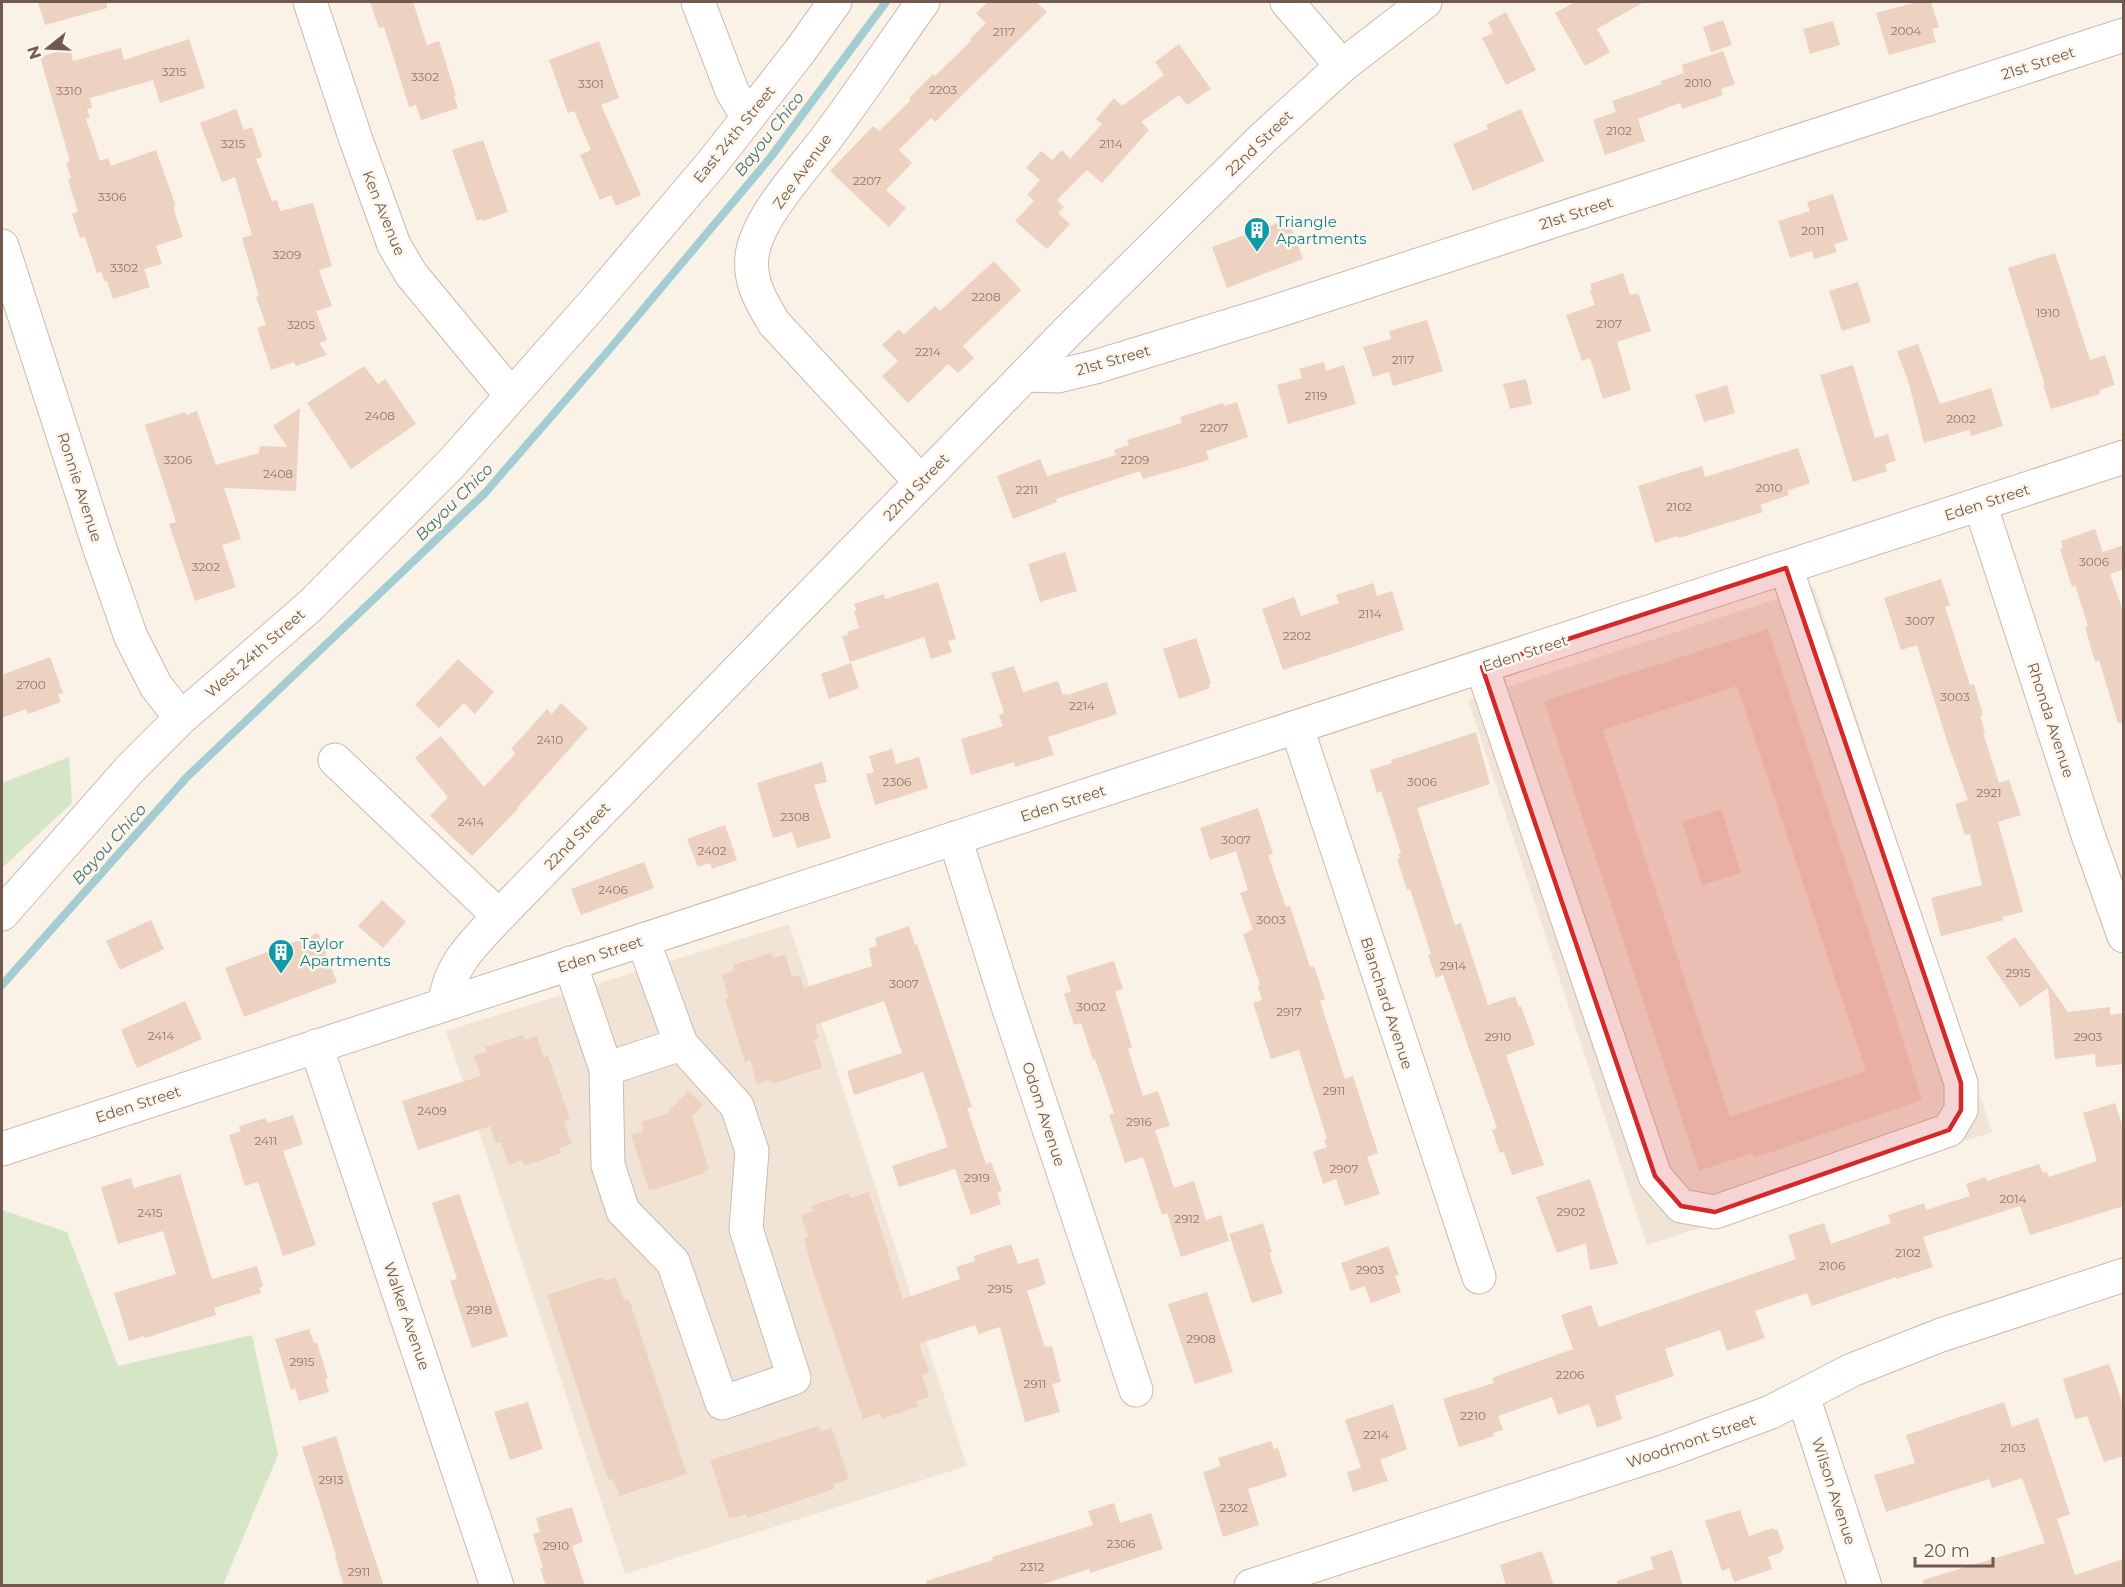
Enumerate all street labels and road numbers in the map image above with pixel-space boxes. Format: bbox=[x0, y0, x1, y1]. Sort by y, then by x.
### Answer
street label: 21st Street bbox=[1999, 42, 2077, 84]
street label: East 24th Street bbox=[689, 82, 779, 186]
street label: 22nd Street bbox=[1221, 106, 1297, 180]
street label: Zee Avenue bbox=[768, 130, 836, 212]
street label: Ken Avenue bbox=[358, 168, 410, 258]
street label: 21st Street bbox=[1537, 192, 1615, 234]
street label: 21st Street bbox=[1074, 340, 1152, 380]
street label: Ronnie Avenue bbox=[53, 430, 107, 544]
street label: 22nd Street bbox=[879, 449, 953, 525]
street label: Eden Street bbox=[1942, 479, 2032, 525]
street label: West 24th Street bbox=[201, 605, 309, 701]
street label: Eden Street bbox=[1480, 630, 1570, 676]
street label: Rhonda Avenue bbox=[2023, 660, 2079, 780]
street label: Eden Street bbox=[1018, 780, 1108, 826]
street label: 22nd Street bbox=[540, 798, 614, 874]
street label: Eden Street bbox=[555, 931, 645, 977]
street label: Blanchard Avenue bbox=[1357, 934, 1417, 1072]
street label: Odom Avenue bbox=[1018, 1059, 1070, 1169]
street label: Eden Street bbox=[93, 1081, 183, 1127]
street label: Walker Avenue bbox=[380, 1259, 434, 1373]
street label: Woodmont Street bbox=[1624, 1410, 1758, 1472]
street label: Wilson Avenue bbox=[1808, 1435, 1860, 1547]

